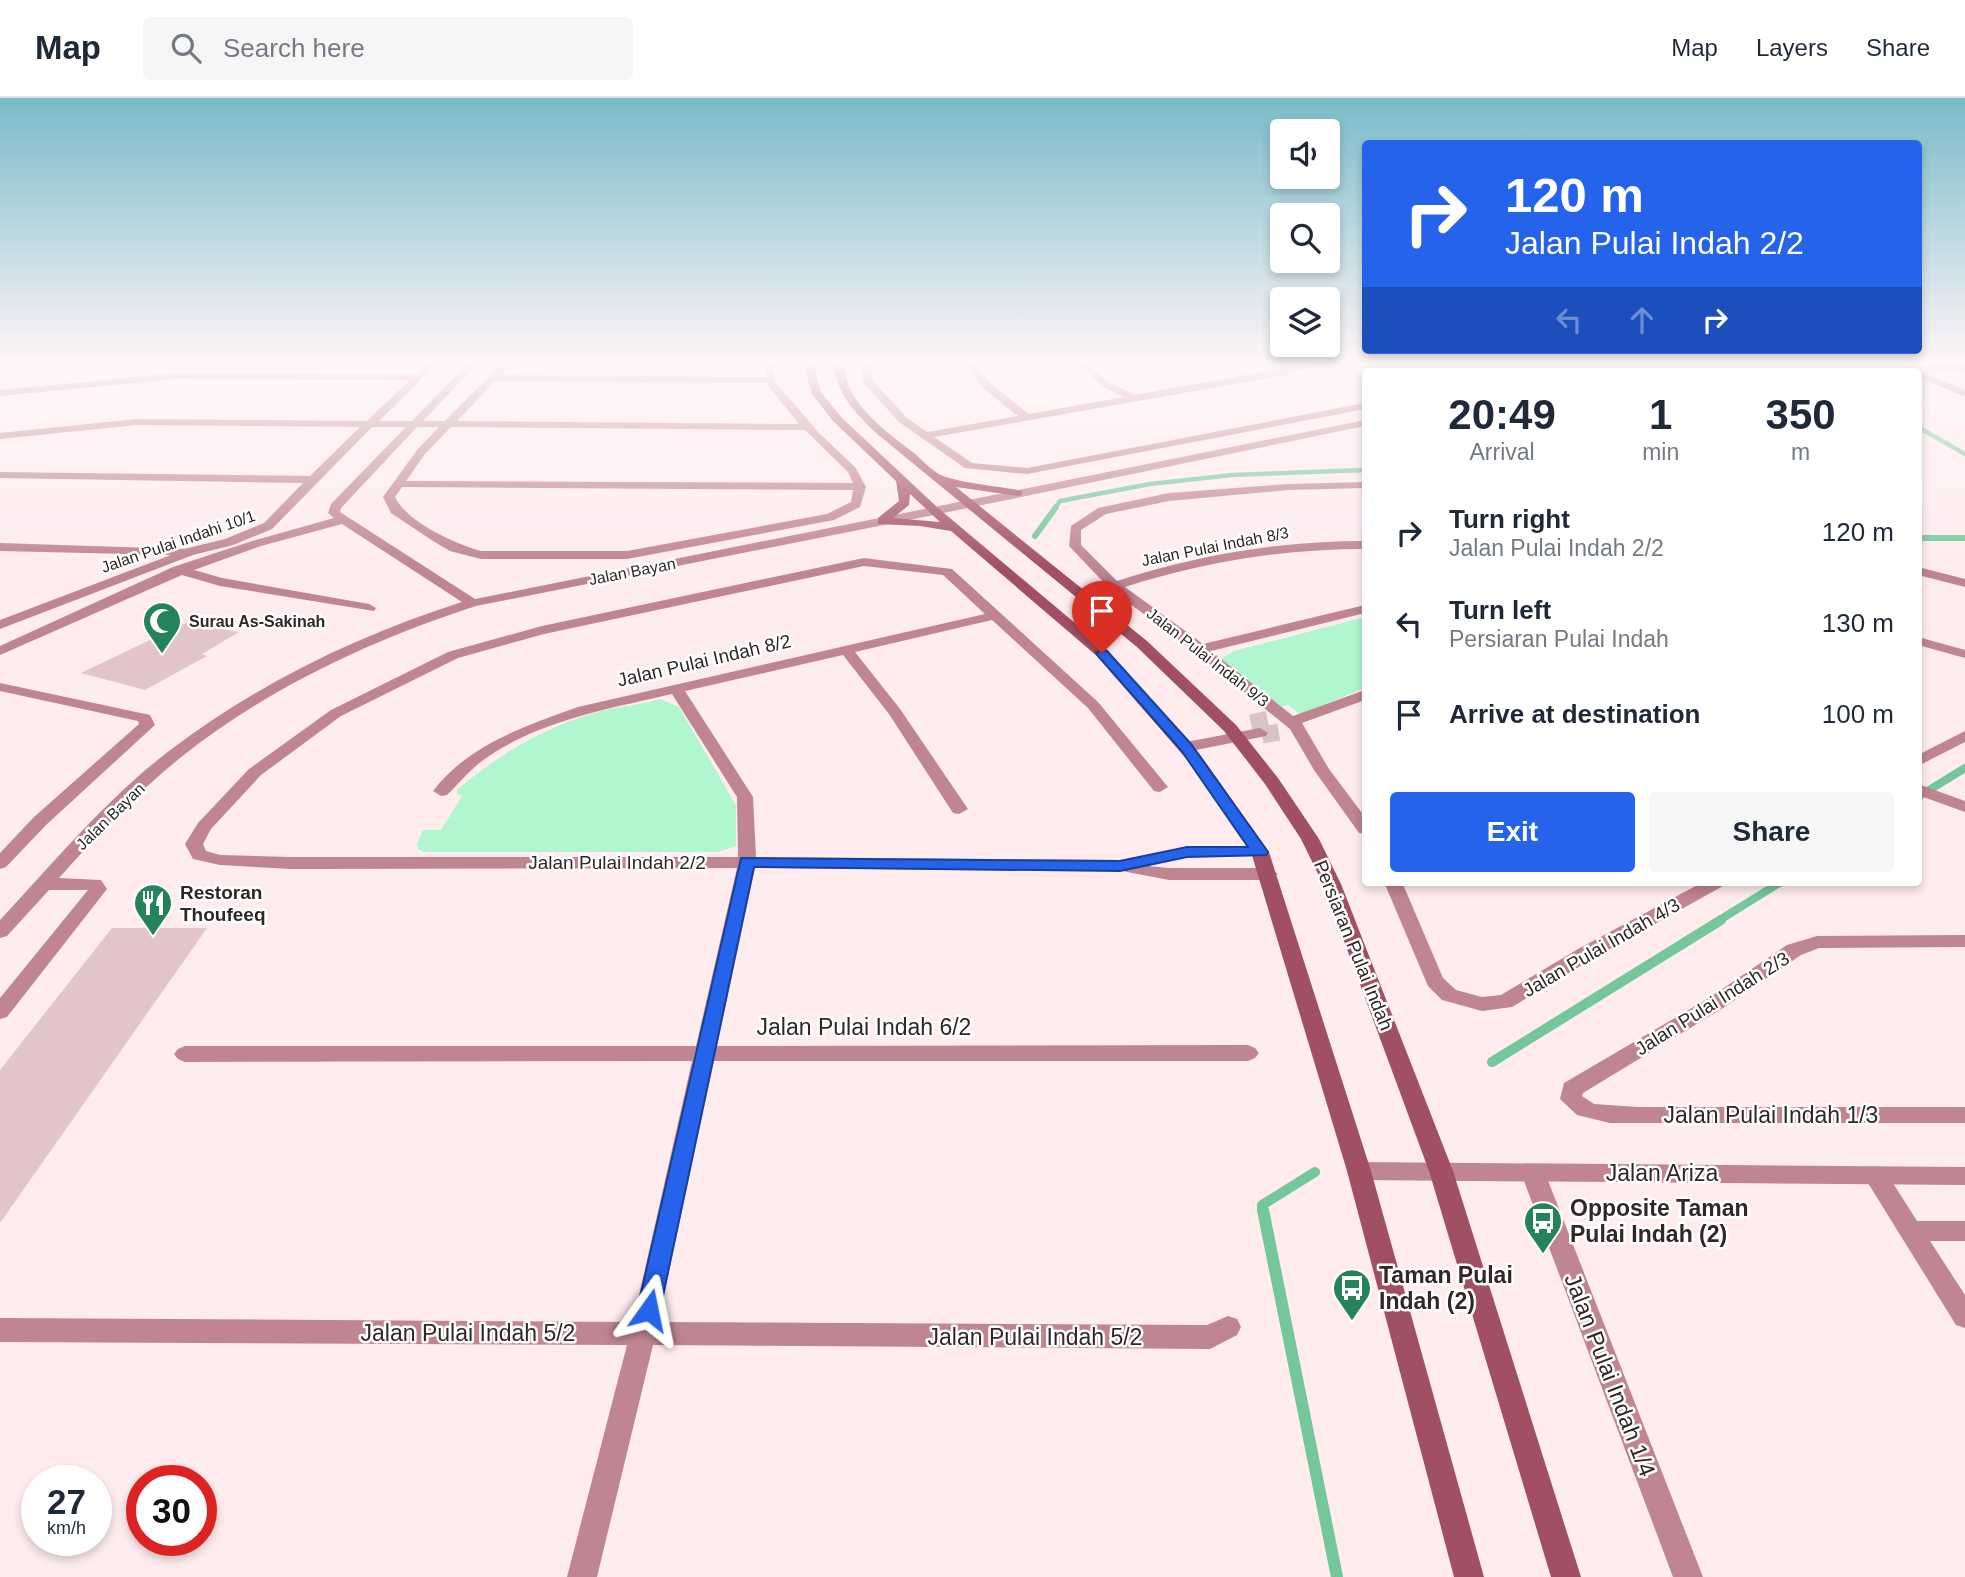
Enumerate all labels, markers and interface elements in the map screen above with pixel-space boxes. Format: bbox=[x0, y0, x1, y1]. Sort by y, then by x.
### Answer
search box bbox=[143, 17, 633, 80]
text: Map bbox=[35, 29, 101, 66]
icon: search bbox=[167, 29, 205, 67]
text: Search here bbox=[223, 33, 365, 63]
text: Map bbox=[1671, 34, 1718, 61]
text: Layers bbox=[1756, 34, 1828, 61]
text: Share bbox=[1866, 34, 1930, 61]
map controls bbox=[1270, 119, 1340, 357]
button: sound bbox=[1270, 119, 1340, 189]
icon: right bbox=[1390, 168, 1481, 259]
text: 120 m bbox=[1505, 168, 1644, 222]
button: search bbox=[1270, 203, 1340, 273]
text: Jalan Pulai Indah 2/2 bbox=[1505, 225, 1804, 261]
button: layers bbox=[1270, 287, 1340, 357]
icon: left bbox=[1550, 301, 1588, 339]
icon: ahead bbox=[1623, 301, 1661, 339]
icon: right bbox=[1696, 301, 1734, 339]
text: 20:49 bbox=[1448, 391, 1556, 438]
text: 1 bbox=[1649, 391, 1672, 438]
text: 350 bbox=[1766, 391, 1836, 438]
text: Arrival bbox=[1469, 439, 1535, 465]
text: min bbox=[1642, 439, 1679, 465]
text: m bbox=[1791, 439, 1810, 465]
text: Turn right bbox=[1449, 504, 1570, 534]
street label: Jalan Pulai Indahi 10/1 bbox=[99, 507, 258, 576]
icon: right bbox=[1390, 514, 1428, 552]
text: 120 m bbox=[1822, 517, 1894, 547]
street label: Jalan Pulai Indah 8/3 bbox=[1140, 524, 1290, 569]
text: Jalan Pulai Indah 2/2 bbox=[1449, 535, 1664, 561]
street label: Jalan Bayan bbox=[587, 555, 677, 588]
pin bbox=[1072, 581, 1132, 653]
icon: arrive bbox=[1083, 592, 1121, 630]
text: Turn left bbox=[1449, 595, 1551, 625]
mosque icon: Surau As-Sakinah bbox=[141, 600, 183, 655]
street label: Jalan Pulai Indah 9/3 bbox=[1144, 605, 1272, 710]
icon: left bbox=[1390, 605, 1428, 643]
text: 130 m bbox=[1822, 608, 1894, 638]
place label: Surau As-Sakinah bbox=[189, 613, 325, 630]
text: Persiaran Pulai Indah bbox=[1449, 626, 1669, 652]
street label: Jalan Pulai Indah 8/2 bbox=[615, 630, 793, 691]
icon: arrive bbox=[1390, 696, 1428, 734]
text: Arrive at destination bbox=[1449, 699, 1700, 729]
text: 100 m bbox=[1822, 699, 1894, 729]
street label: Jalan Bayan bbox=[73, 780, 148, 853]
button: Exit bbox=[1390, 792, 1635, 872]
button: Share bbox=[1649, 792, 1894, 872]
street label: Jalan Pulai Indah 2/2 bbox=[528, 852, 706, 873]
street label: Persiaran Pulai Indah bbox=[1310, 857, 1397, 1033]
restaurant icon: Restoran Thoufeeq bbox=[132, 882, 174, 937]
place label: Restoran Thoufeeq bbox=[180, 882, 266, 925]
street label: Jalan Pulai Indah 4/3 bbox=[1519, 894, 1683, 1001]
street label: Jalan Pulai Indah 2/3 bbox=[1631, 947, 1793, 1059]
street label: Jalan Pulai Indah 6/2 bbox=[757, 1014, 971, 1040]
street label: Jalan Pulai Indah 1/3 bbox=[1664, 1102, 1878, 1128]
street label: Jalan Ariza bbox=[1606, 1160, 1718, 1186]
place label: Opposite Taman Pulai Indah (2) bbox=[1570, 1195, 1749, 1247]
bus stop icon: Opposite Taman Pulai Indah (2) bbox=[1522, 1200, 1564, 1255]
place label: Taman Pulai Indah (2) bbox=[1379, 1262, 1513, 1314]
bus stop icon: Taman Pulai Indah (2) bbox=[1331, 1267, 1373, 1322]
street label: Jalan Pulai Indah 1/4 bbox=[1559, 1270, 1661, 1480]
position arrow bbox=[612, 1273, 686, 1347]
street label: Jalan Pulai Indah 5/2 bbox=[361, 1320, 575, 1346]
street label: Jalan Pulai Indah 5/2 bbox=[928, 1324, 1142, 1350]
speed limit sign: 30 bbox=[126, 1465, 217, 1556]
text: 27 bbox=[47, 1482, 86, 1521]
text: km/h bbox=[47, 1518, 86, 1538]

